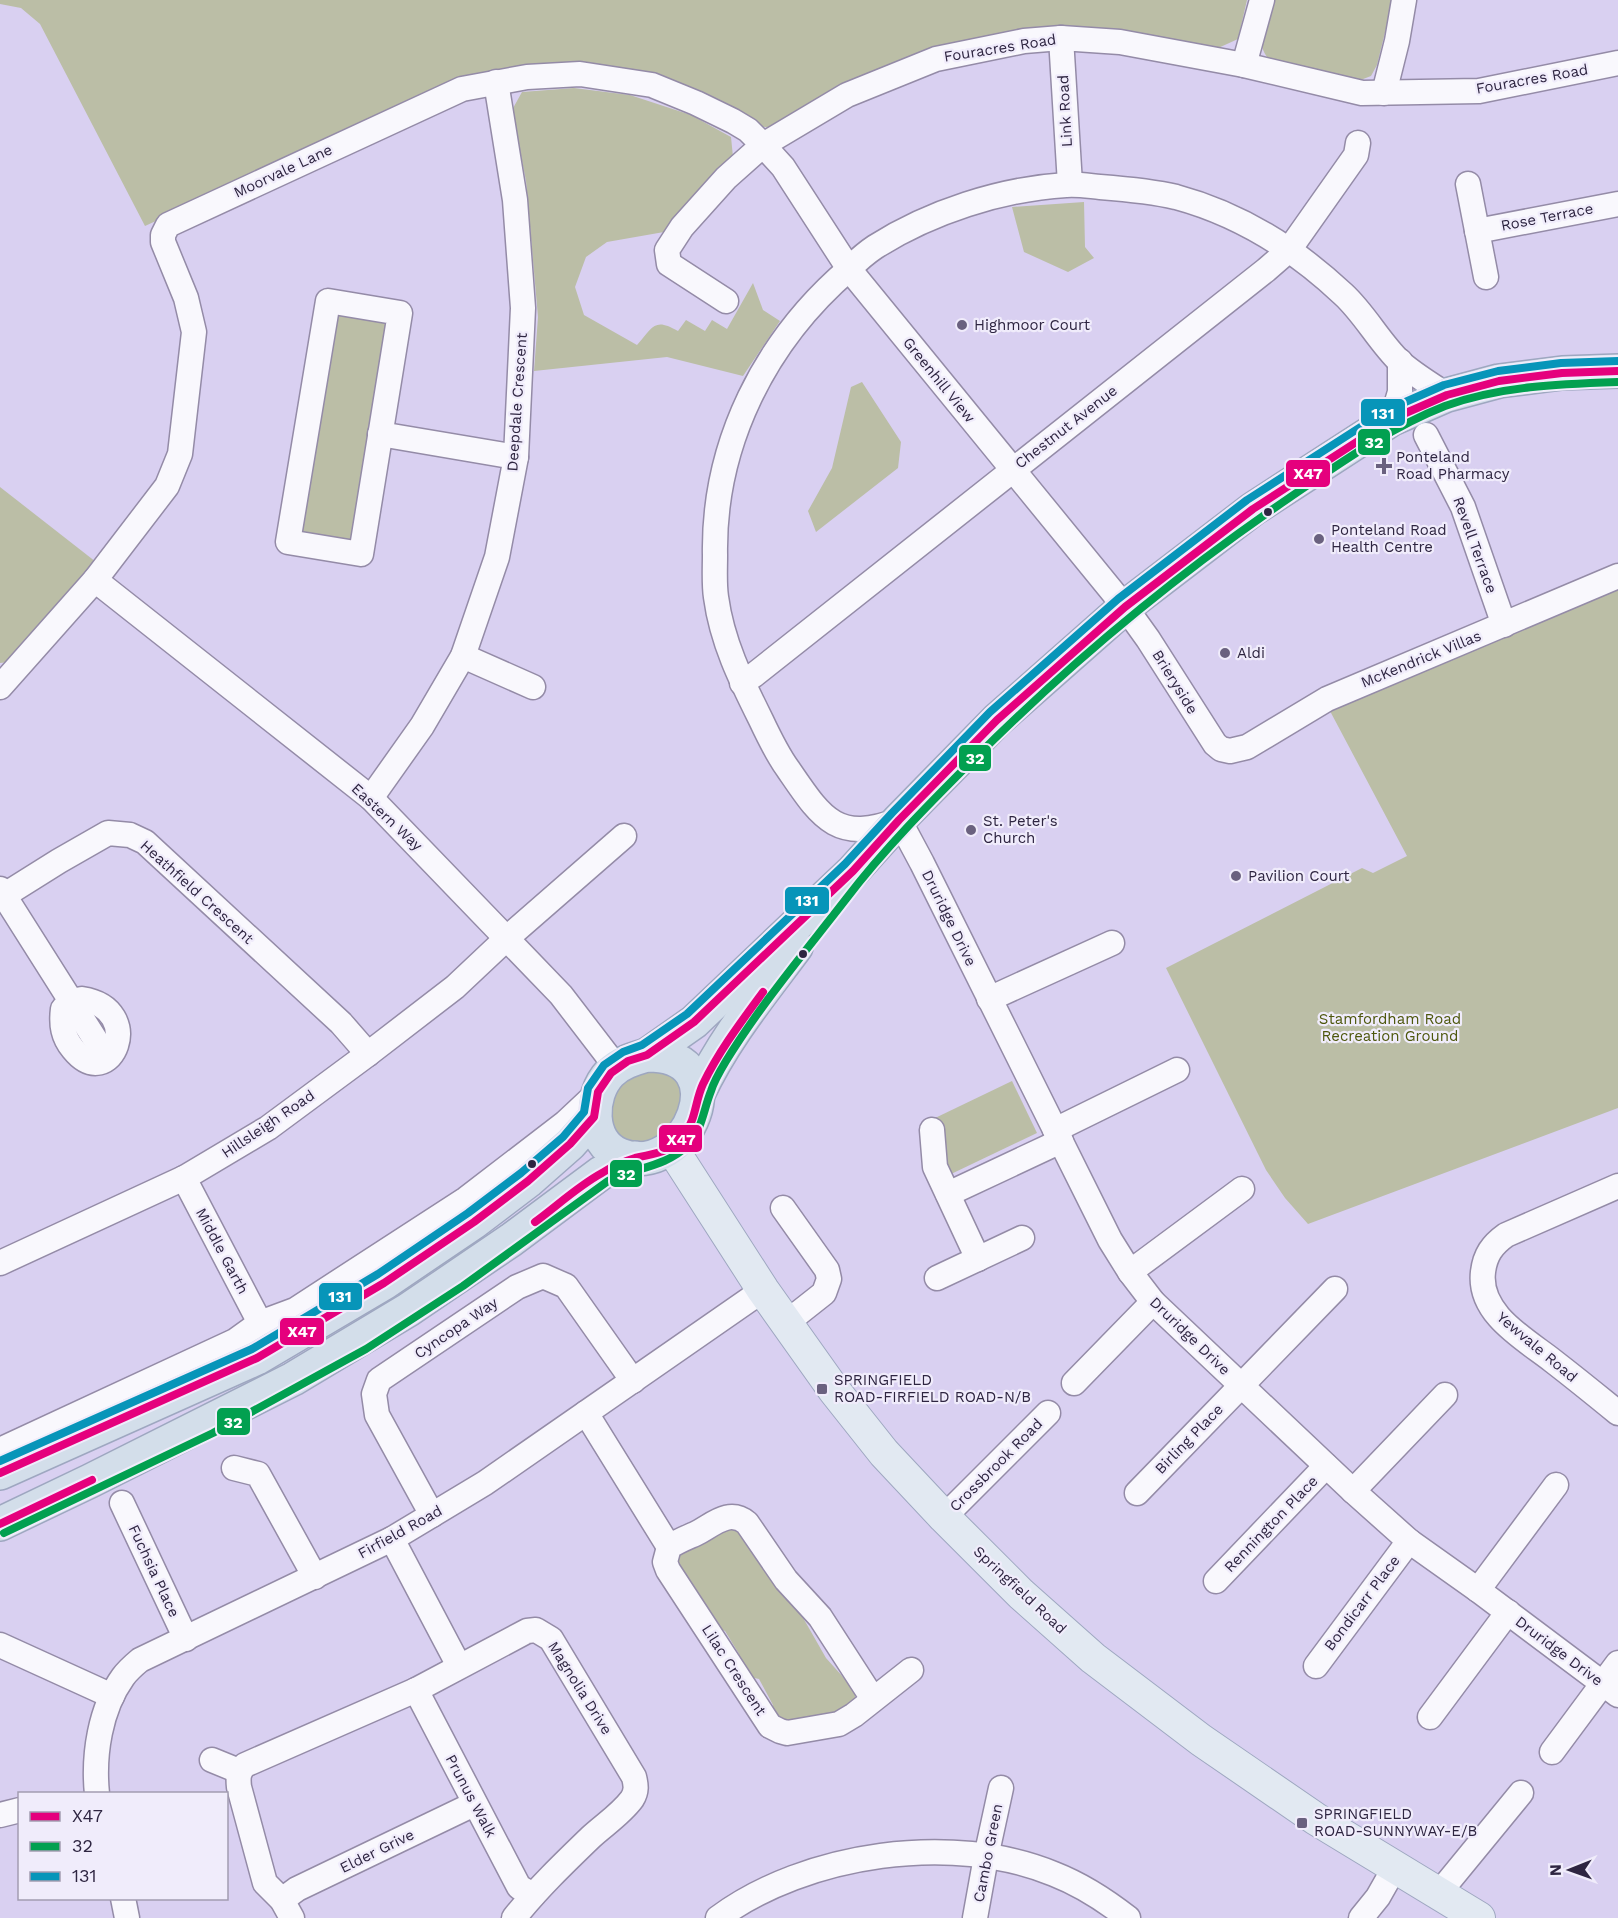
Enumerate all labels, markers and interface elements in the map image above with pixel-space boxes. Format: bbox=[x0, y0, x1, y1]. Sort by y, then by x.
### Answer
street label: Fouracres Road bbox=[943, 30, 1057, 66]
street label: Fouracres Road bbox=[1475, 60, 1589, 98]
street label: Link Road bbox=[1054, 75, 1076, 147]
street label: Moorvale Lane bbox=[231, 140, 335, 202]
street label: Rose Terrace bbox=[1499, 199, 1595, 235]
place label: Highmoor Court bbox=[974, 316, 1091, 334]
marker: Highmoor Court bbox=[955, 318, 969, 332]
street label: Deepdale Crescent bbox=[503, 331, 531, 472]
street label: Greenhill View bbox=[899, 334, 979, 427]
street label: Chestnut Avenue bbox=[1011, 381, 1121, 473]
line badge: 131 bbox=[1360, 398, 1406, 427]
text: 131 bbox=[1371, 404, 1395, 423]
line badge: 32 bbox=[1357, 428, 1391, 456]
text: 32 bbox=[1364, 433, 1384, 452]
place label: Ponteland Road Pharmacy bbox=[1396, 448, 1510, 483]
line badge: X47 bbox=[1285, 459, 1331, 488]
marker: Ponteland Road Pharmacy bbox=[1377, 459, 1391, 473]
text: X47 bbox=[1293, 464, 1323, 483]
street label: Revell Terrace bbox=[1449, 494, 1501, 596]
unlabelled marker bbox=[1262, 506, 1274, 518]
place label: Ponteland Road Health Centre bbox=[1331, 521, 1447, 556]
marker: Ponteland Road Health Centre bbox=[1312, 532, 1326, 546]
street label: McKendrick Villas bbox=[1358, 627, 1484, 691]
place label: Aldi bbox=[1237, 644, 1265, 662]
marker: Aldi bbox=[1218, 646, 1232, 660]
street label: Brieryside bbox=[1148, 647, 1202, 717]
line badge: 32 bbox=[958, 744, 992, 772]
text: 32 bbox=[965, 749, 985, 768]
street label: Eastern Way bbox=[348, 779, 426, 855]
place label: St. Peter's Church bbox=[983, 812, 1058, 847]
marker: St. Peter's Church bbox=[964, 823, 978, 837]
street label: Heathfield Crescent bbox=[137, 836, 258, 948]
street label: Druridge Drive bbox=[918, 867, 980, 969]
place label: Pavilion Court bbox=[1248, 867, 1350, 885]
marker: Pavilion Court bbox=[1229, 869, 1243, 883]
line badge: 131 bbox=[784, 886, 830, 915]
text: 131 bbox=[795, 891, 819, 910]
unlabelled marker bbox=[797, 948, 809, 960]
park label: Stamfordham Road Recreation Ground bbox=[1319, 1010, 1461, 1045]
street label: Hillsleigh Road bbox=[218, 1086, 318, 1162]
line badge: X47 bbox=[658, 1124, 703, 1153]
text: X47 bbox=[666, 1130, 696, 1149]
unlabelled marker bbox=[526, 1158, 538, 1170]
line badge: 32 bbox=[609, 1159, 643, 1188]
text: 32 bbox=[616, 1165, 636, 1184]
street label: Middle Garth bbox=[192, 1205, 252, 1297]
line badge: 131 bbox=[318, 1282, 363, 1311]
text: 131 bbox=[328, 1287, 352, 1306]
street label: Cyncopa Way bbox=[411, 1293, 501, 1362]
street label: Druridge Drive bbox=[1146, 1293, 1234, 1379]
street label: Yewvale Road bbox=[1493, 1308, 1581, 1386]
line badge: X47 bbox=[279, 1317, 325, 1346]
text: X47 bbox=[287, 1322, 317, 1341]
place label: SPRINGFIELD ROAD-FIRFIELD ROAD-N/B bbox=[834, 1371, 1031, 1406]
marker: SPRINGFIELD ROAD-FIRFIELD ROAD-N/B bbox=[815, 1382, 829, 1396]
street label: Birling Place bbox=[1151, 1400, 1227, 1478]
line badge: 32 bbox=[216, 1407, 251, 1436]
text: 32 bbox=[223, 1413, 243, 1432]
street label: Crossbrook Road bbox=[946, 1415, 1046, 1515]
street label: Rennington Place bbox=[1220, 1472, 1322, 1576]
street label: Firfield Road bbox=[355, 1501, 445, 1563]
street label: Fuchsia Place bbox=[125, 1522, 183, 1620]
street label: Springfield Road bbox=[970, 1542, 1070, 1638]
street label: Bondicarr Place bbox=[1320, 1552, 1404, 1654]
street label: Druridge Drive bbox=[1512, 1612, 1606, 1690]
street label: Lilac Crescent bbox=[698, 1621, 770, 1719]
street label: Magnolia Drive bbox=[544, 1638, 616, 1738]
street label: Prunus Walk bbox=[442, 1752, 501, 1841]
legend bbox=[18, 1792, 228, 1900]
street label: Cambo Green bbox=[970, 1802, 1006, 1904]
text: X47 bbox=[72, 1805, 103, 1826]
place label: SPRINGFIELD ROAD-SUNNYWAY-E/B bbox=[1314, 1805, 1477, 1840]
marker: SPRINGFIELD ROAD-SUNNYWAY-E/B bbox=[1295, 1816, 1309, 1830]
street label: Elder Grive bbox=[337, 1825, 417, 1877]
text: 32 bbox=[72, 1835, 93, 1856]
north arrow bbox=[1540, 1840, 1600, 1900]
text: N bbox=[1546, 1864, 1565, 1876]
text: 131 bbox=[72, 1865, 97, 1886]

